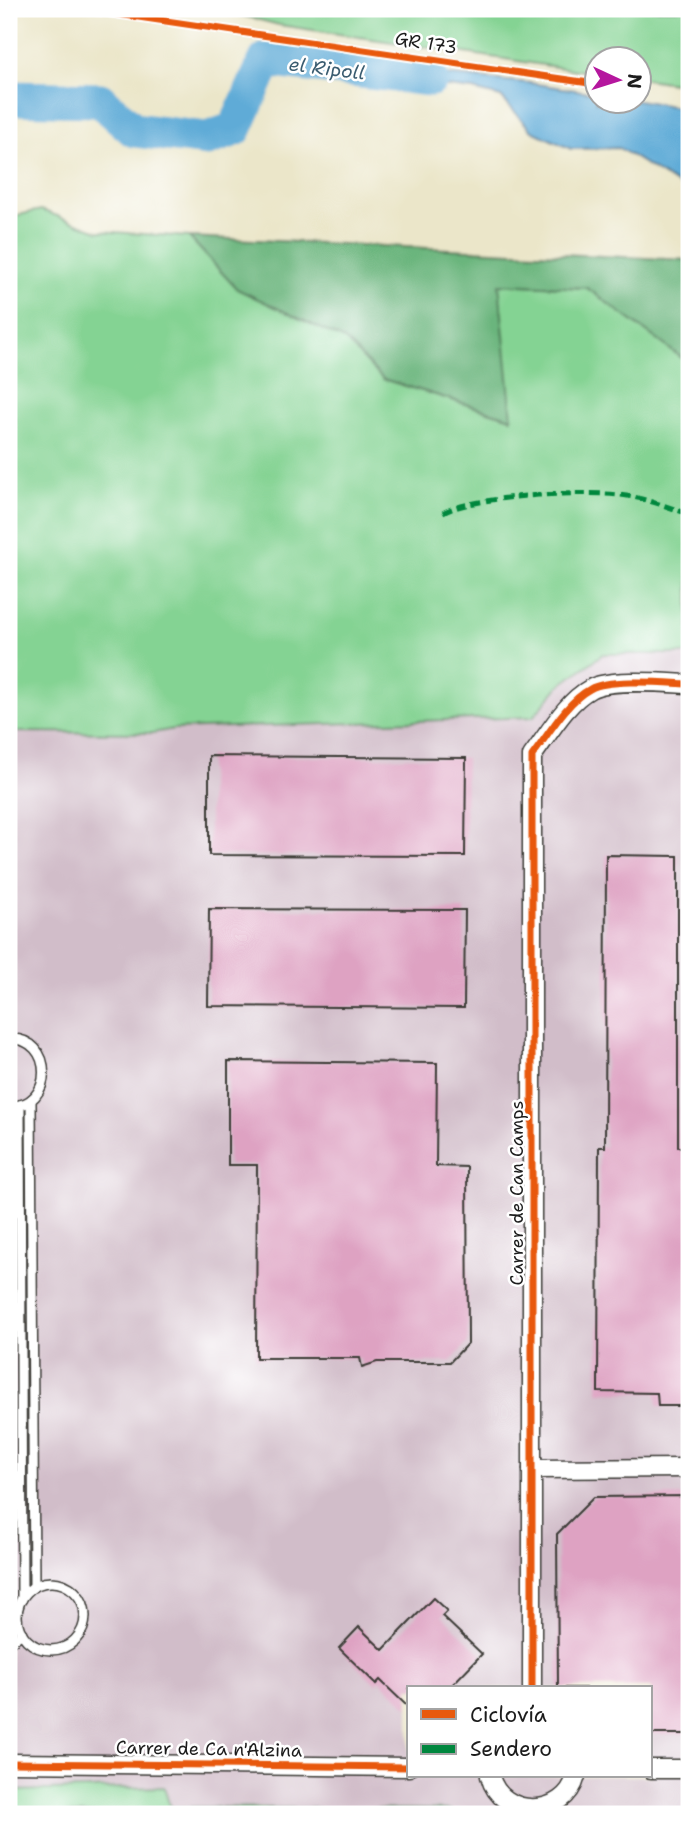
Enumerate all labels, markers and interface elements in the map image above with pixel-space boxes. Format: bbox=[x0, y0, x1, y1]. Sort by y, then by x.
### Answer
street label: GR 173 bbox=[393, 26, 459, 60]
north arrow bbox=[582, 46, 652, 116]
water label: el Ripoll bbox=[288, 51, 366, 86]
text: N bbox=[621, 73, 647, 90]
street label: Carrer de Can Camps bbox=[505, 1101, 529, 1285]
legend bbox=[407, 1686, 652, 1778]
text: Ciclovía bbox=[470, 1701, 547, 1729]
street label: Carrer de Ca n'Alzina bbox=[116, 1735, 302, 1763]
text: Sendero bbox=[470, 1735, 552, 1763]

